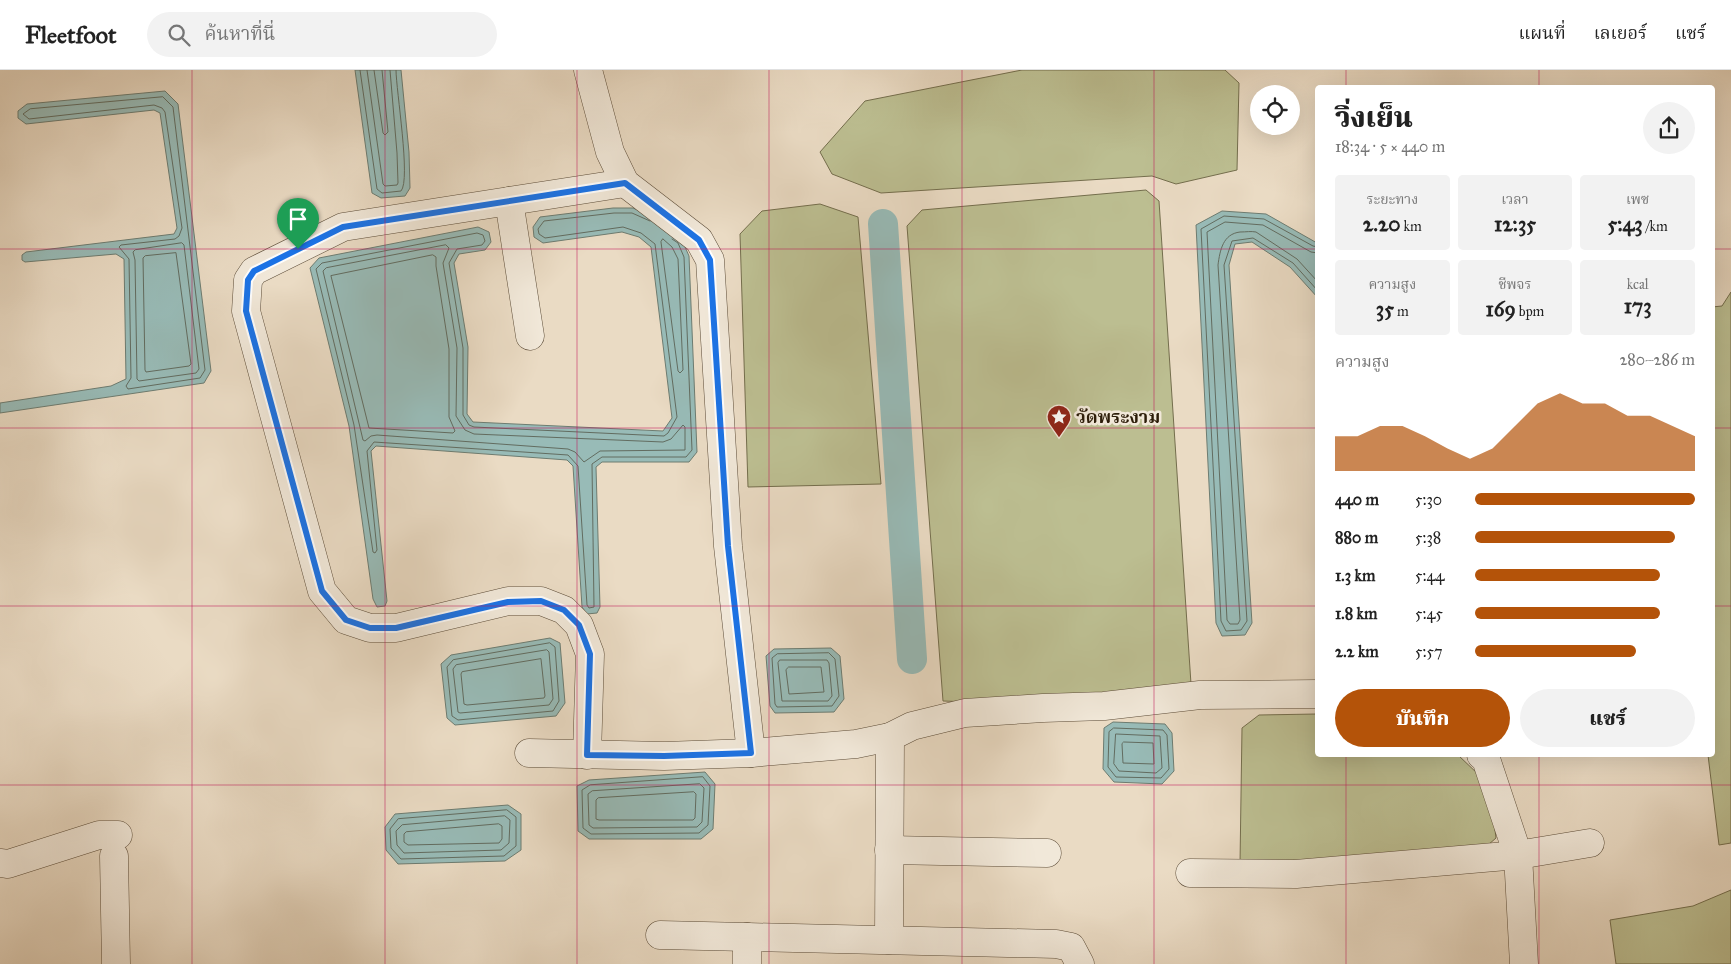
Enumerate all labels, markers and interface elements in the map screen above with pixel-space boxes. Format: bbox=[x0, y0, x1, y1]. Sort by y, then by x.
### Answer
search box bbox=[147, 12, 497, 57]
text: Fleetfoot bbox=[25, 20, 117, 50]
icon: search bbox=[165, 21, 193, 49]
text: ค้นหาที่นี่ bbox=[205, 22, 275, 45]
text: แผนที่ bbox=[1518, 22, 1566, 44]
text: เลเยอร์ bbox=[1594, 22, 1647, 44]
text: แชร์ bbox=[1675, 22, 1706, 44]
map controls bbox=[1250, 85, 1300, 135]
button: locate bbox=[1250, 85, 1300, 135]
text: วิ่งเย็น bbox=[1335, 100, 1413, 135]
button: share bbox=[1643, 102, 1695, 154]
text: 18:34 · 5 × 440 m bbox=[1335, 137, 1445, 156]
text: ระยะทาง bbox=[1366, 191, 1418, 208]
text: เวลา bbox=[1501, 191, 1529, 208]
text: เพซ bbox=[1626, 191, 1649, 208]
pin bbox=[277, 198, 319, 249]
icon: arrive bbox=[284, 205, 312, 233]
text: 2.20 bbox=[1363, 211, 1401, 237]
text: 12:35 bbox=[1494, 211, 1536, 237]
text: 5:43 bbox=[1608, 211, 1643, 237]
text: km bbox=[1401, 218, 1422, 235]
text: /km bbox=[1643, 218, 1668, 235]
text: ความสูง bbox=[1368, 276, 1416, 293]
text: ชีพจร bbox=[1498, 276, 1532, 293]
text: kcal bbox=[1627, 276, 1649, 293]
text: 173 bbox=[1624, 293, 1652, 319]
text: 35 bbox=[1376, 296, 1394, 322]
text: 169 bbox=[1486, 296, 1516, 322]
text: m bbox=[1394, 303, 1409, 320]
text: bpm bbox=[1516, 303, 1544, 320]
text: 280–286 m bbox=[1619, 350, 1695, 369]
text: ความสูง bbox=[1335, 352, 1390, 371]
place icon: วัดพระงาม bbox=[1046, 404, 1072, 438]
place label: วัดพระงาม bbox=[1076, 406, 1160, 428]
text: 440 m bbox=[1335, 490, 1379, 509]
text: 5:30 bbox=[1415, 490, 1442, 509]
text: 880 m bbox=[1335, 528, 1378, 547]
text: 5:38 bbox=[1415, 528, 1441, 547]
text: 1.3 km bbox=[1335, 566, 1375, 585]
text: 5:44 bbox=[1415, 566, 1444, 585]
text: 1.8 km bbox=[1335, 604, 1377, 623]
text: 5:45 bbox=[1415, 604, 1443, 623]
text: 2.2 km bbox=[1335, 642, 1379, 661]
text: 5:57 bbox=[1415, 642, 1442, 661]
button: บันทึก bbox=[1335, 689, 1510, 747]
button: แชร์ bbox=[1520, 689, 1695, 747]

